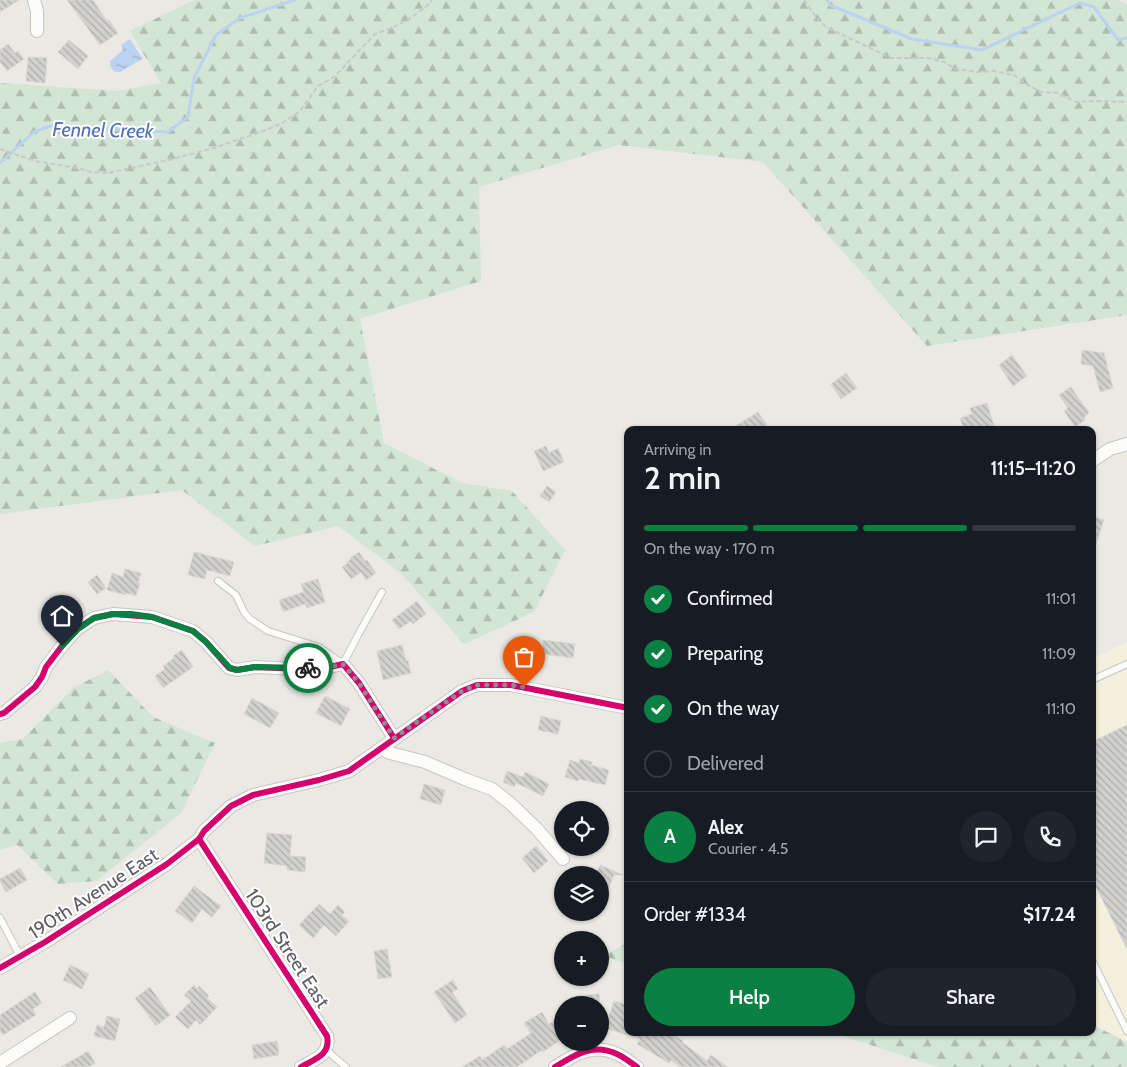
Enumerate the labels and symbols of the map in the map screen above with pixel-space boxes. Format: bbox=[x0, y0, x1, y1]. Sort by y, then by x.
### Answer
water label: Fennel Creek bbox=[52, 117, 155, 143]
pin bbox=[41, 595, 83, 646]
pin bbox=[503, 636, 545, 687]
courier bbox=[283, 643, 333, 693]
street label: 190th Avenue East bbox=[24, 843, 163, 944]
street label: 103rd Street East bbox=[241, 884, 335, 1013]

